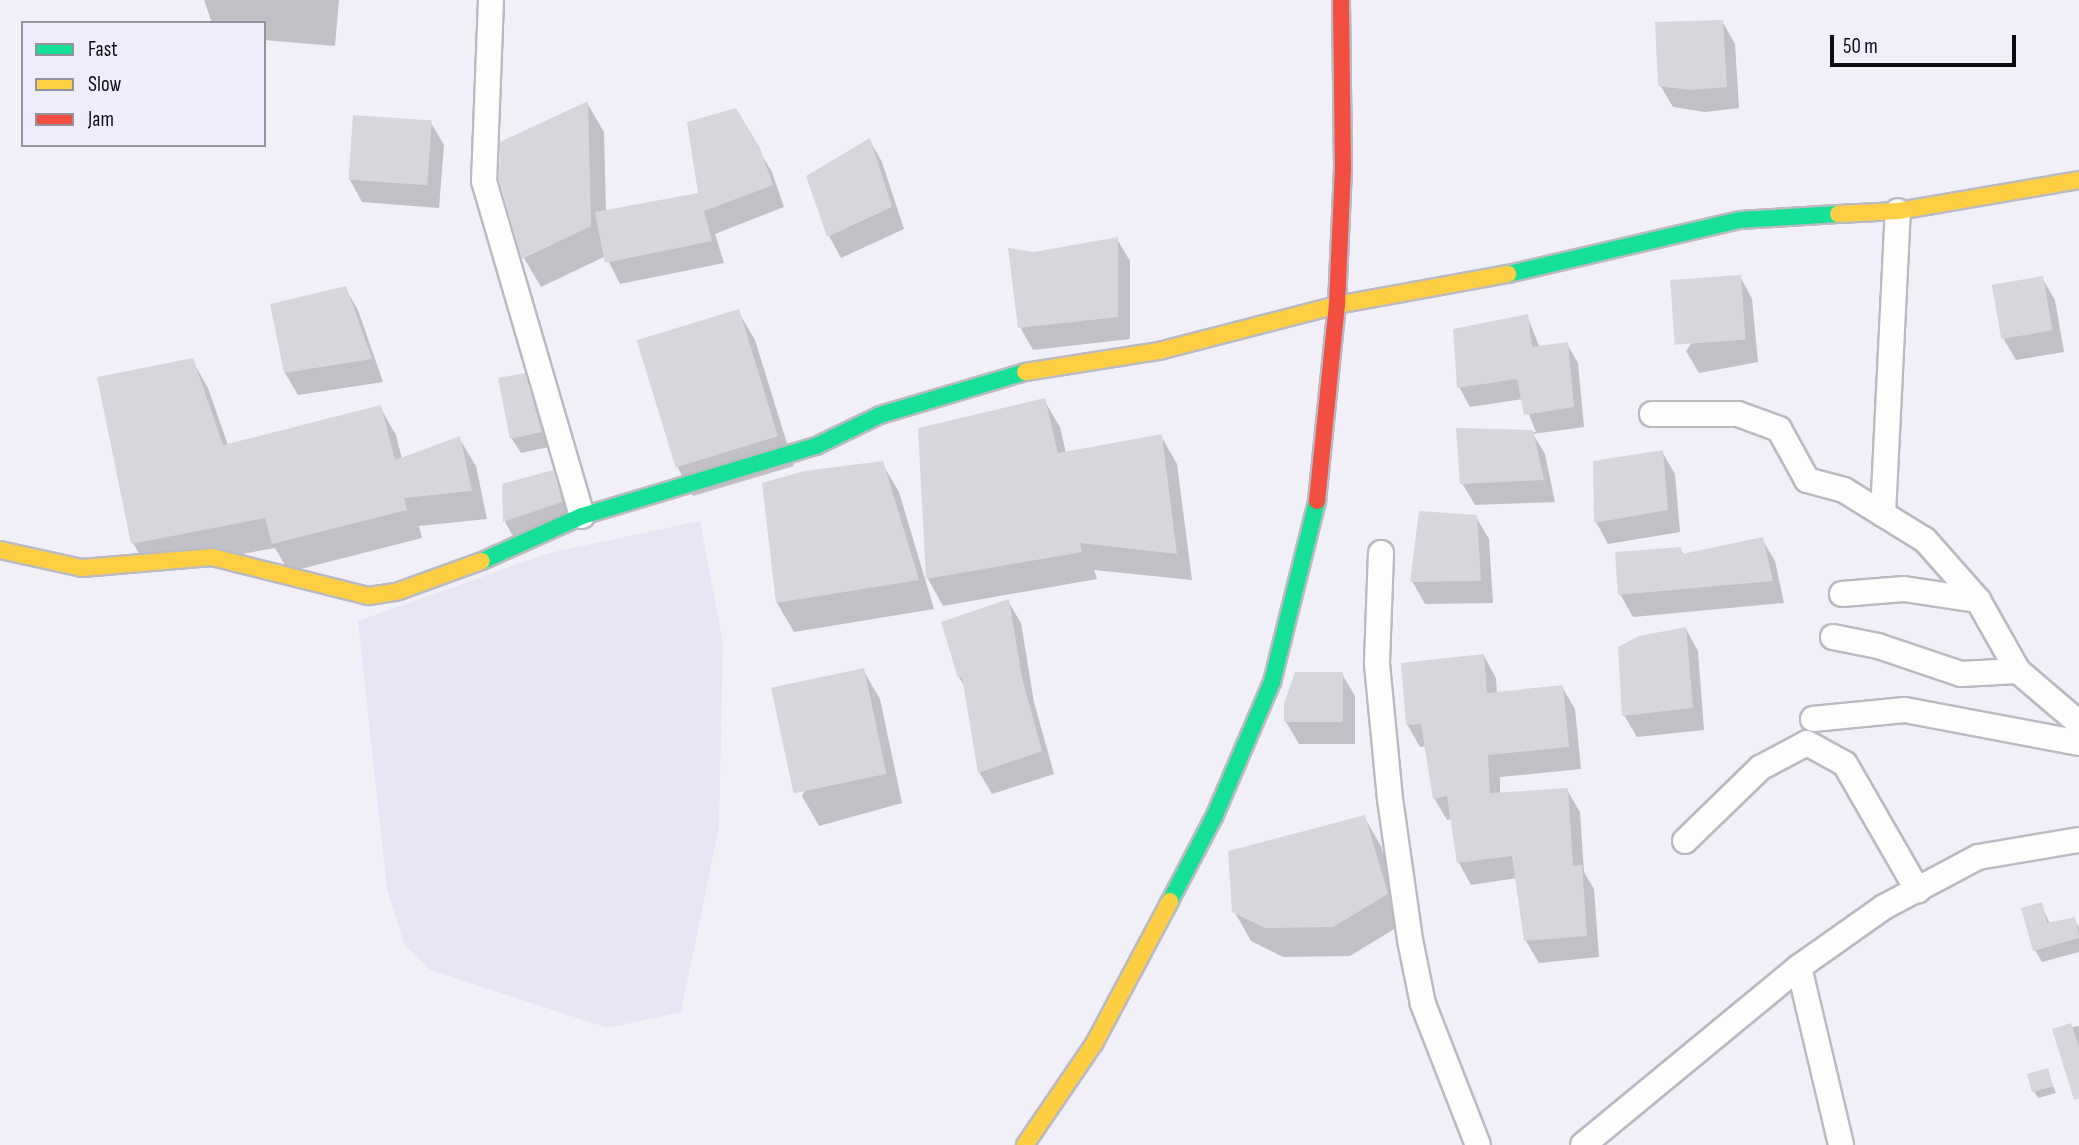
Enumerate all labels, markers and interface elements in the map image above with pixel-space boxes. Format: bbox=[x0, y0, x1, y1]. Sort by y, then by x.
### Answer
legend bbox=[21, 21, 266, 147]
scale bar bbox=[1834, 21, 2020, 65]
text: 50 m bbox=[1843, 34, 1878, 59]
text: Fast bbox=[88, 37, 118, 62]
text: Slow bbox=[88, 72, 121, 97]
text: Jam bbox=[88, 107, 114, 132]

